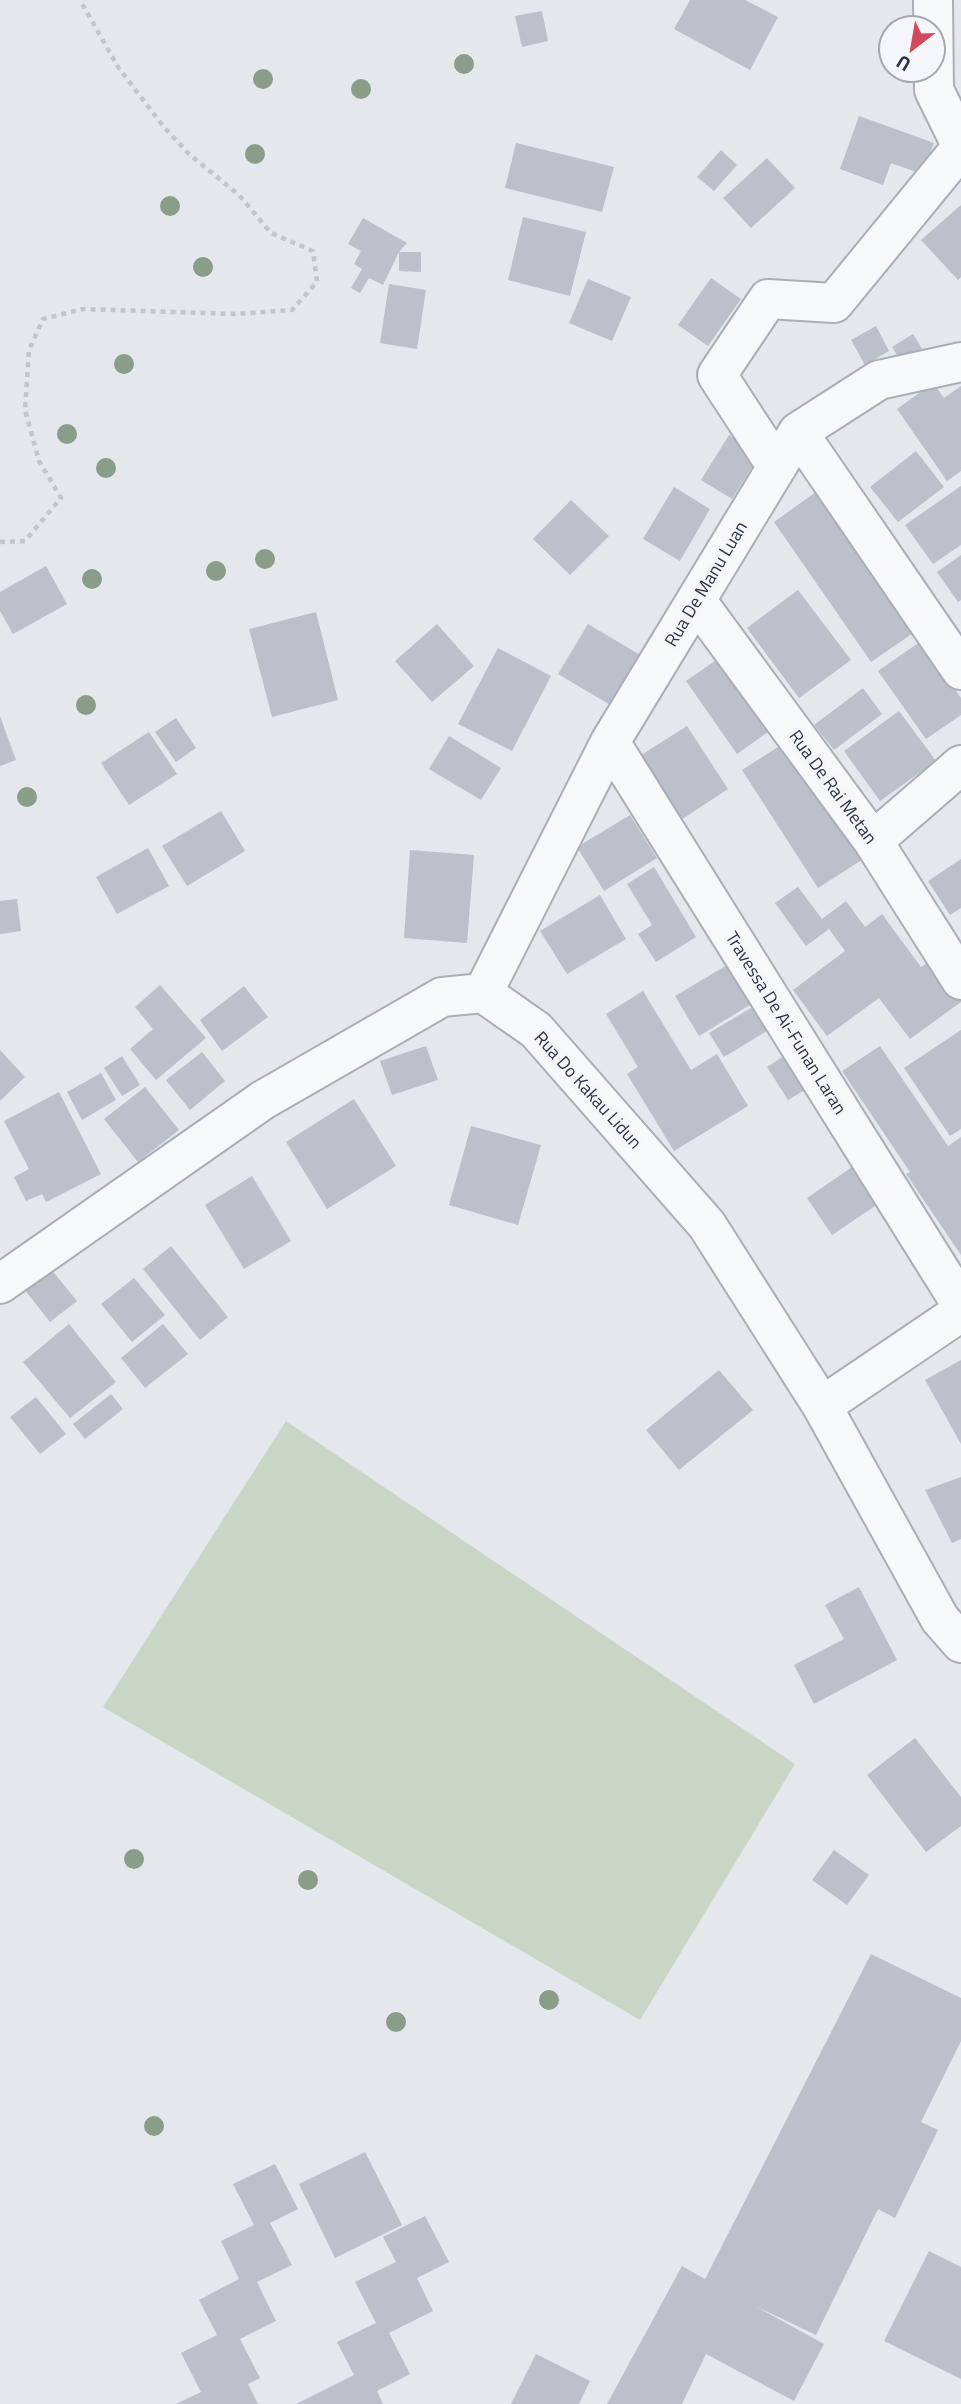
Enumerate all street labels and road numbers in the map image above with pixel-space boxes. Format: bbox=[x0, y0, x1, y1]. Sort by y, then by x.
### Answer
street label: Rua De Manu Luan bbox=[657, 516, 754, 652]
street label: Rua De Rai Metan bbox=[783, 724, 884, 849]
street label: Travessa De Ai-Funan Laran bbox=[719, 926, 854, 1119]
street label: Rua Do Kakau Lidun bbox=[528, 1025, 649, 1155]

